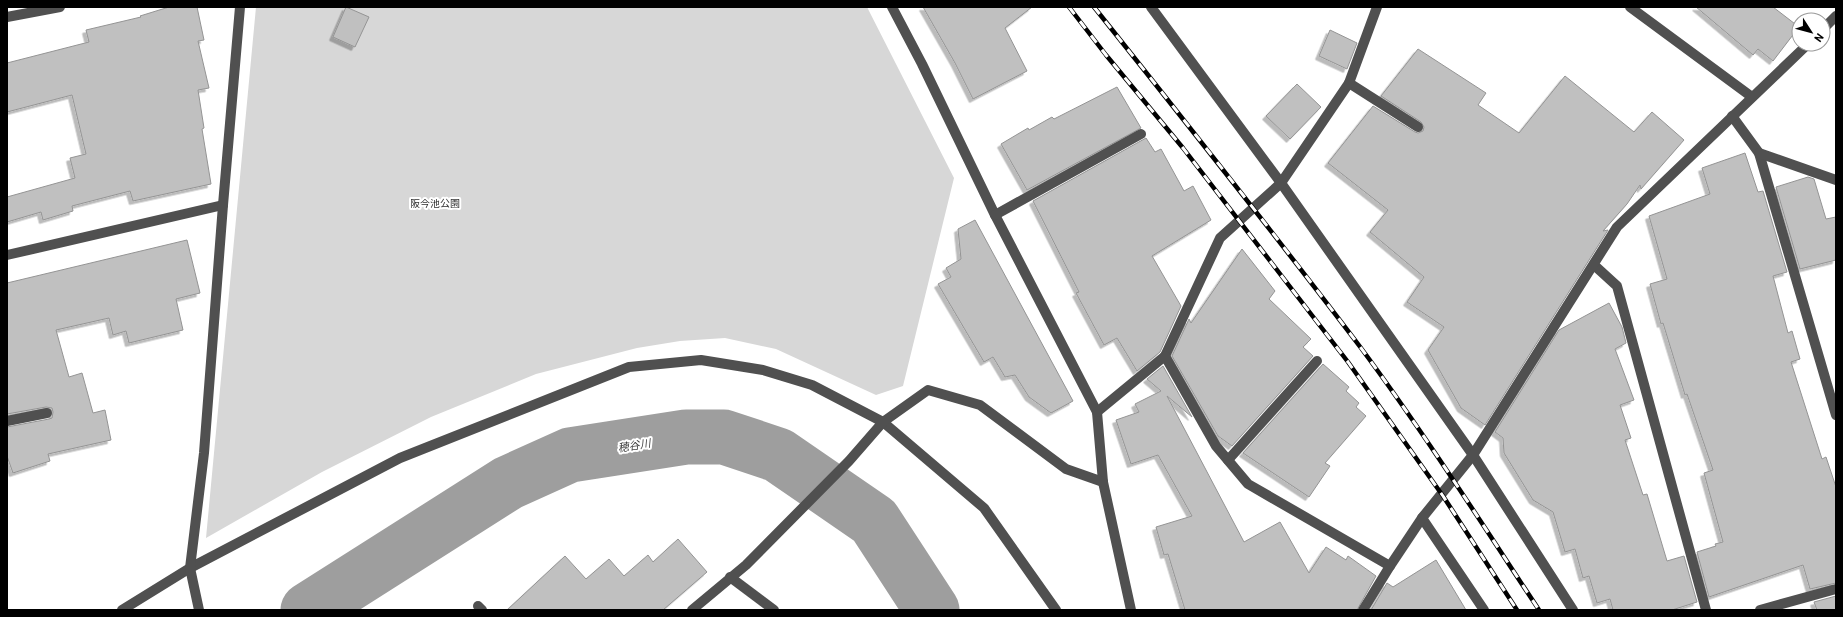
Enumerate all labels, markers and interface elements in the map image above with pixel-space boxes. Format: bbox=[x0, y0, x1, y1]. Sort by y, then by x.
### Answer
north arrow bbox=[1791, 12, 1831, 52]
text: N bbox=[1812, 31, 1827, 45]
park label: 阪今池公園 bbox=[410, 197, 460, 209]
water label: 穂谷川 bbox=[617, 436, 652, 454]

